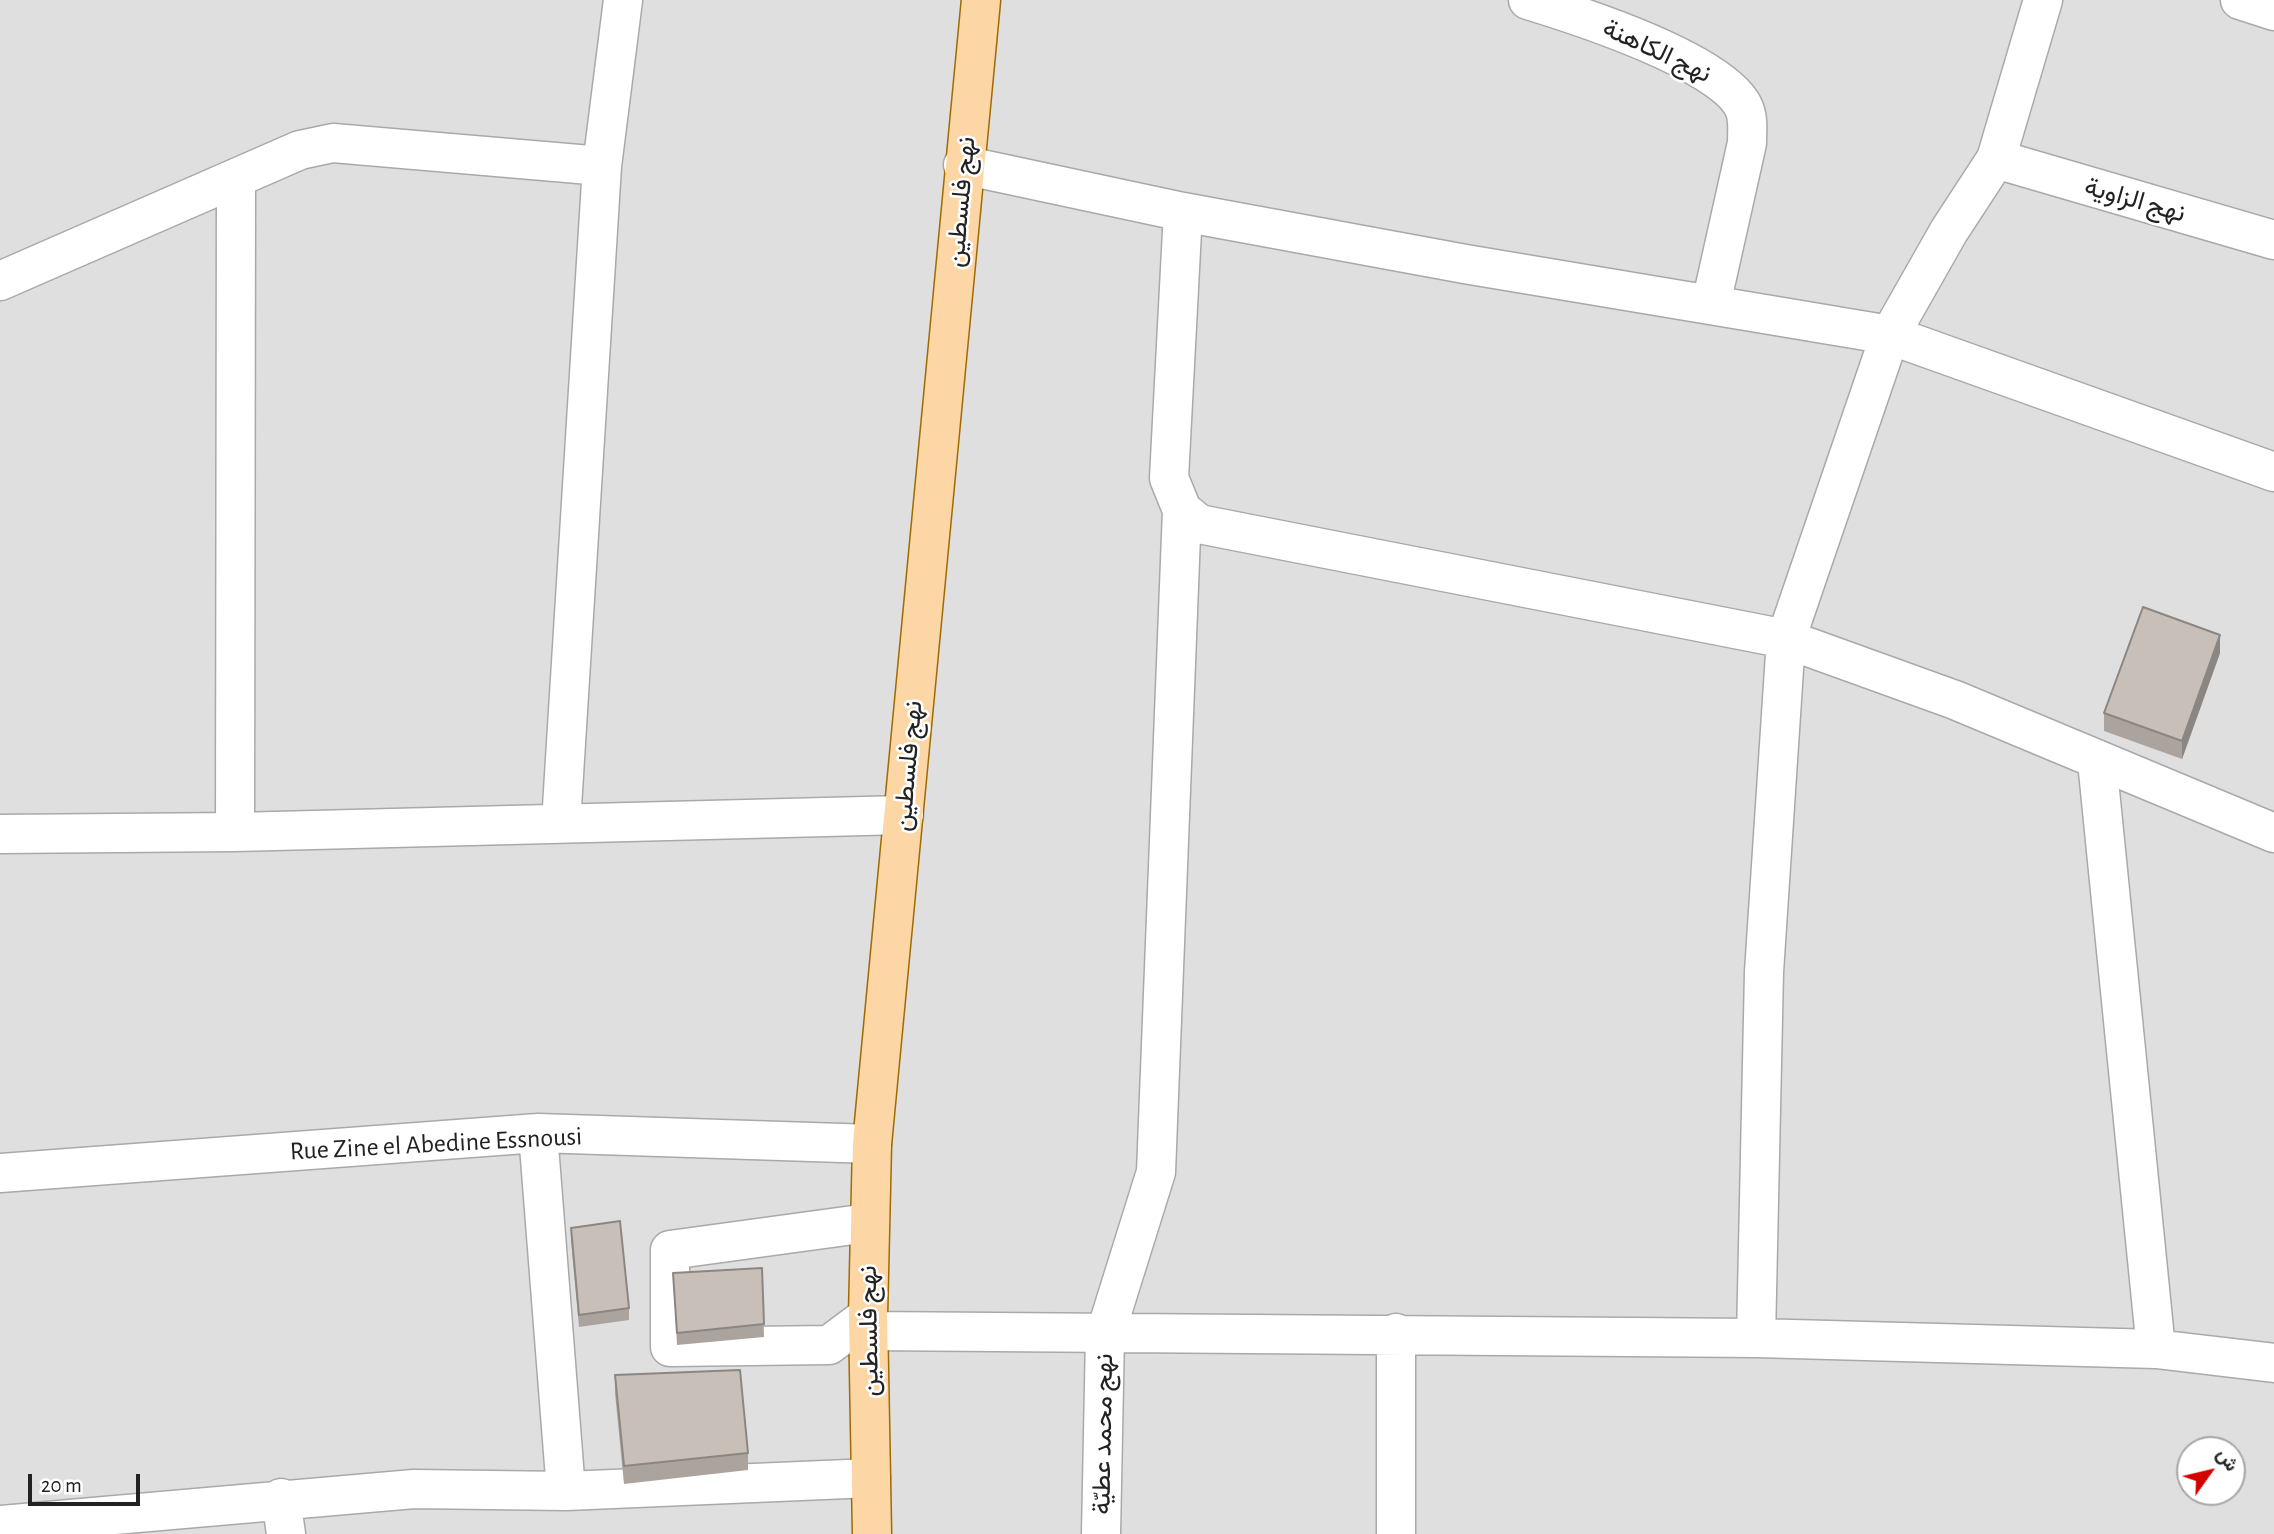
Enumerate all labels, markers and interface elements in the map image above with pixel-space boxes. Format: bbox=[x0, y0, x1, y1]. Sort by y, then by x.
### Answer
street label: نهج الكاهنة bbox=[1598, 12, 1716, 90]
street label: نهج فلسطين bbox=[940, 135, 982, 269]
street label: نهج الزاوية bbox=[2081, 171, 2189, 229]
street label: نهج فلسطين bbox=[887, 699, 929, 833]
street label: Rue Zine el Abedine Essnousi bbox=[289, 1121, 583, 1167]
street label: نهج فلسطين bbox=[852, 1265, 886, 1397]
street label: نهج محمد عطيّة bbox=[1086, 1353, 1120, 1515]
north arrow bbox=[2176, 1436, 2246, 1506]
text: ش bbox=[2213, 1445, 2241, 1475]
scale bar bbox=[32, 1460, 144, 1504]
text: 20 m bbox=[41, 1475, 82, 1496]

